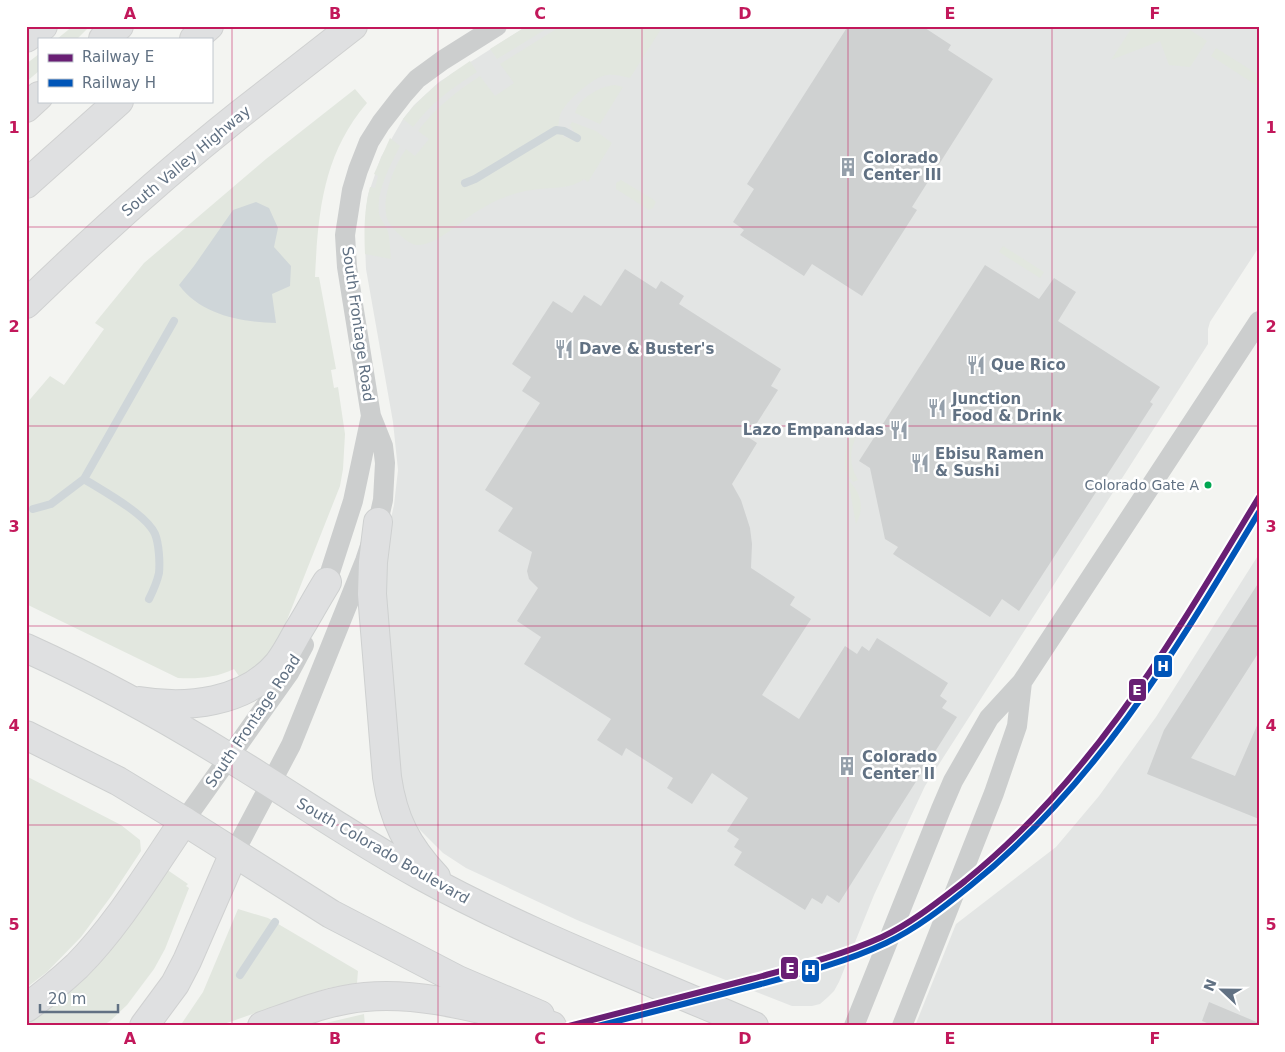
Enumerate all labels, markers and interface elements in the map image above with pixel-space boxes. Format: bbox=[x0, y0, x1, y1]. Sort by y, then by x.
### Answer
text: A bbox=[124, 4, 137, 23]
text: B bbox=[329, 4, 341, 23]
text: C bbox=[534, 4, 546, 23]
text: D bbox=[738, 4, 752, 23]
text: E bbox=[945, 4, 955, 23]
text: F bbox=[1150, 4, 1160, 23]
legend bbox=[38, 38, 212, 102]
text: Railway E bbox=[82, 48, 154, 66]
text: Railway H bbox=[82, 74, 156, 92]
street label: South Valley Highway bbox=[118, 102, 254, 220]
text: 1 bbox=[8, 118, 20, 137]
text: 1 bbox=[1265, 118, 1277, 137]
place label: Colorado Center III bbox=[863, 149, 942, 184]
building icon: Colorado Center III bbox=[837, 156, 859, 178]
street label: South Frontage Road bbox=[338, 245, 378, 403]
text: 2 bbox=[8, 317, 20, 336]
text: 2 bbox=[1265, 317, 1277, 336]
restaurant icon: Dave & Buster's bbox=[553, 338, 575, 360]
place label: Dave & Buster's bbox=[579, 340, 714, 358]
restaurant icon: Que Rico bbox=[965, 354, 987, 376]
place label: Que Rico bbox=[991, 356, 1066, 374]
place label: Junction Food & Drink bbox=[951, 390, 1063, 425]
restaurant icon: Junction Food & Drink bbox=[926, 397, 948, 419]
restaurant icon: Lazo Empanadas bbox=[888, 419, 910, 441]
place label: Lazo Empanadas bbox=[743, 421, 884, 439]
place label: Ebisu Ramen & Sushi bbox=[935, 445, 1044, 480]
restaurant icon: Ebisu Ramen & Sushi bbox=[909, 452, 931, 474]
place label: Colorado Gate A bbox=[1084, 477, 1199, 493]
marker: Colorado Gate A bbox=[1203, 480, 1213, 490]
text: 3 bbox=[8, 517, 20, 536]
text: 3 bbox=[1265, 517, 1277, 536]
street label: South Frontage Road bbox=[202, 651, 304, 791]
line badge: H bbox=[1153, 654, 1173, 678]
text: H bbox=[1157, 658, 1169, 674]
line badge: E bbox=[1128, 678, 1147, 702]
text: E bbox=[1132, 682, 1142, 698]
text: 4 bbox=[8, 716, 20, 735]
text: 4 bbox=[1265, 716, 1277, 735]
place label: Colorado Center II bbox=[862, 748, 937, 783]
building icon: Colorado Center II bbox=[836, 755, 858, 777]
street label: South Colorado Boulevard bbox=[294, 794, 472, 908]
text: 5 bbox=[8, 915, 20, 934]
text: 5 bbox=[1265, 915, 1277, 934]
line badge: E bbox=[780, 956, 799, 980]
line badge: H bbox=[801, 959, 820, 983]
text: E bbox=[785, 960, 795, 976]
text: H bbox=[804, 962, 816, 978]
north arrow bbox=[1198, 964, 1248, 1014]
text: N bbox=[1200, 977, 1220, 994]
scale bar bbox=[40, 982, 118, 1014]
text: 20 m bbox=[48, 990, 86, 1008]
text: A bbox=[124, 1029, 137, 1048]
text: B bbox=[329, 1029, 341, 1048]
text: C bbox=[534, 1029, 546, 1048]
text: D bbox=[738, 1029, 752, 1048]
text: E bbox=[945, 1029, 955, 1048]
text: F bbox=[1150, 1029, 1160, 1048]

